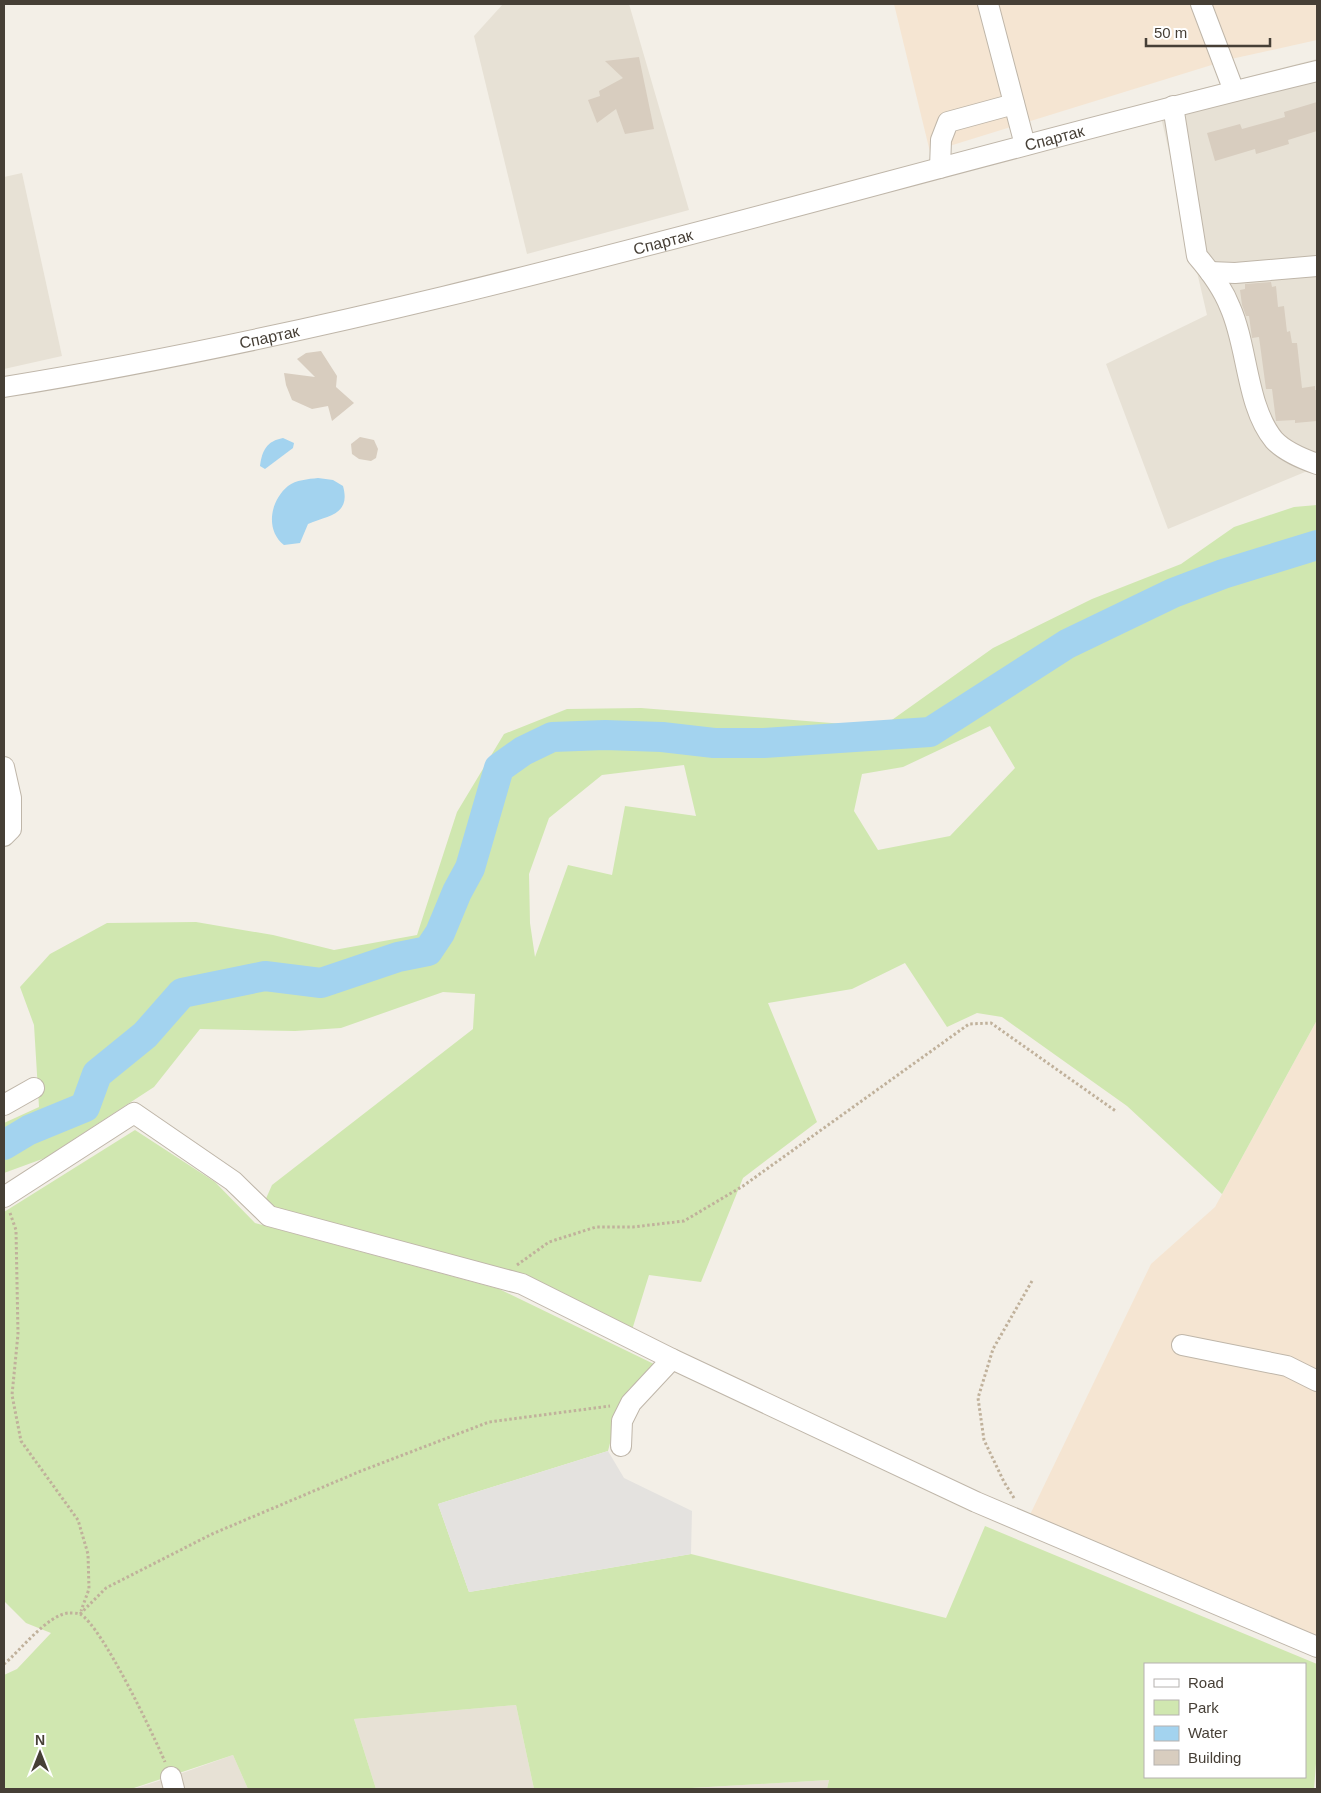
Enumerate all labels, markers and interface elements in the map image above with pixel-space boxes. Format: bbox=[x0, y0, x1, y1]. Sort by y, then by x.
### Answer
scale bar bbox=[1146, 15, 1270, 47]
text: 50 m bbox=[1154, 24, 1187, 41]
street label: Спартак bbox=[1023, 122, 1087, 154]
street label: Спартак bbox=[631, 226, 696, 258]
street label: Спартак bbox=[238, 322, 302, 352]
legend bbox=[1144, 1663, 1306, 1778]
text: Road bbox=[1188, 1674, 1224, 1691]
text: Park bbox=[1188, 1699, 1219, 1716]
text: Water bbox=[1188, 1724, 1227, 1741]
north arrow bbox=[15, 1728, 65, 1778]
text: N bbox=[35, 1732, 45, 1748]
text: Building bbox=[1188, 1749, 1241, 1766]

